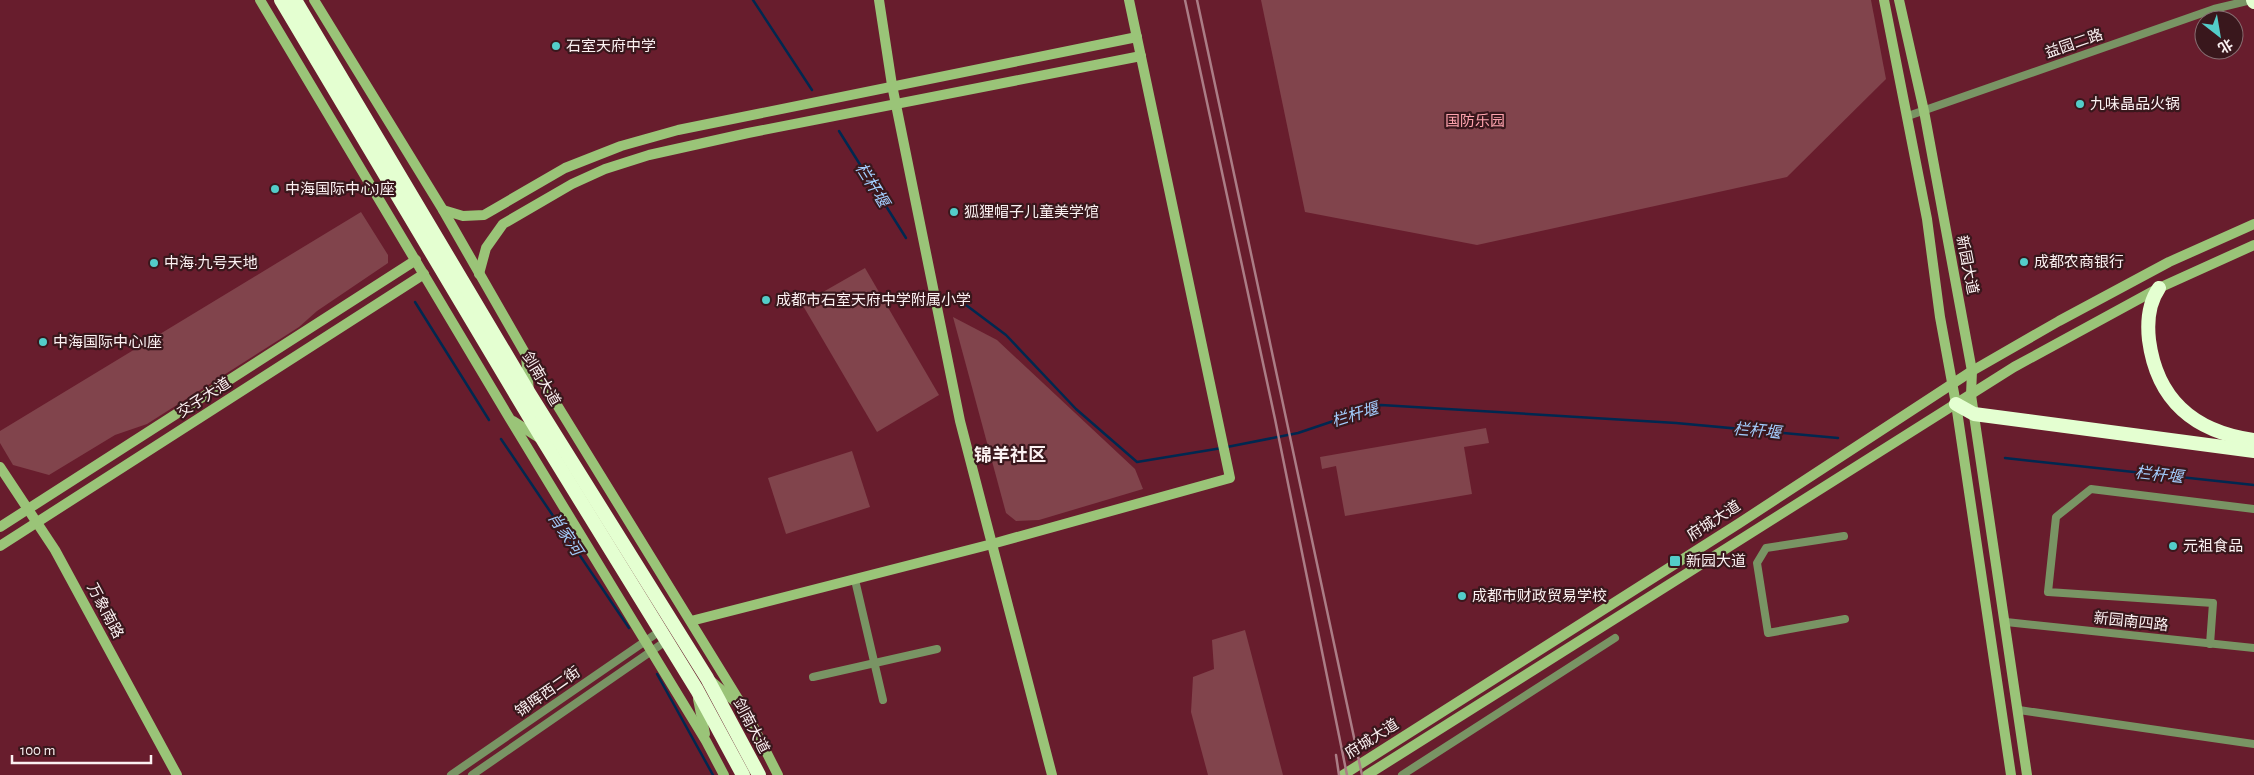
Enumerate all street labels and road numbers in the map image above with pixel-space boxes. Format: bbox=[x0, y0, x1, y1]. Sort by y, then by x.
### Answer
street label: 益园二路 bbox=[2043, 26, 2105, 61]
street label: 新园大道 bbox=[1954, 234, 1981, 296]
street label: 剑南大道 bbox=[519, 348, 565, 409]
street label: 交子大道 bbox=[174, 375, 233, 421]
street label: 府城大道 bbox=[1684, 498, 1743, 544]
street label: 万象南路 bbox=[84, 580, 127, 641]
street label: 新园南四路 bbox=[2093, 610, 2169, 633]
street label: 锦晖西二街 bbox=[512, 664, 583, 720]
street label: 剑南大道 bbox=[730, 695, 773, 756]
street label: 府城大道 bbox=[1342, 716, 1401, 761]

